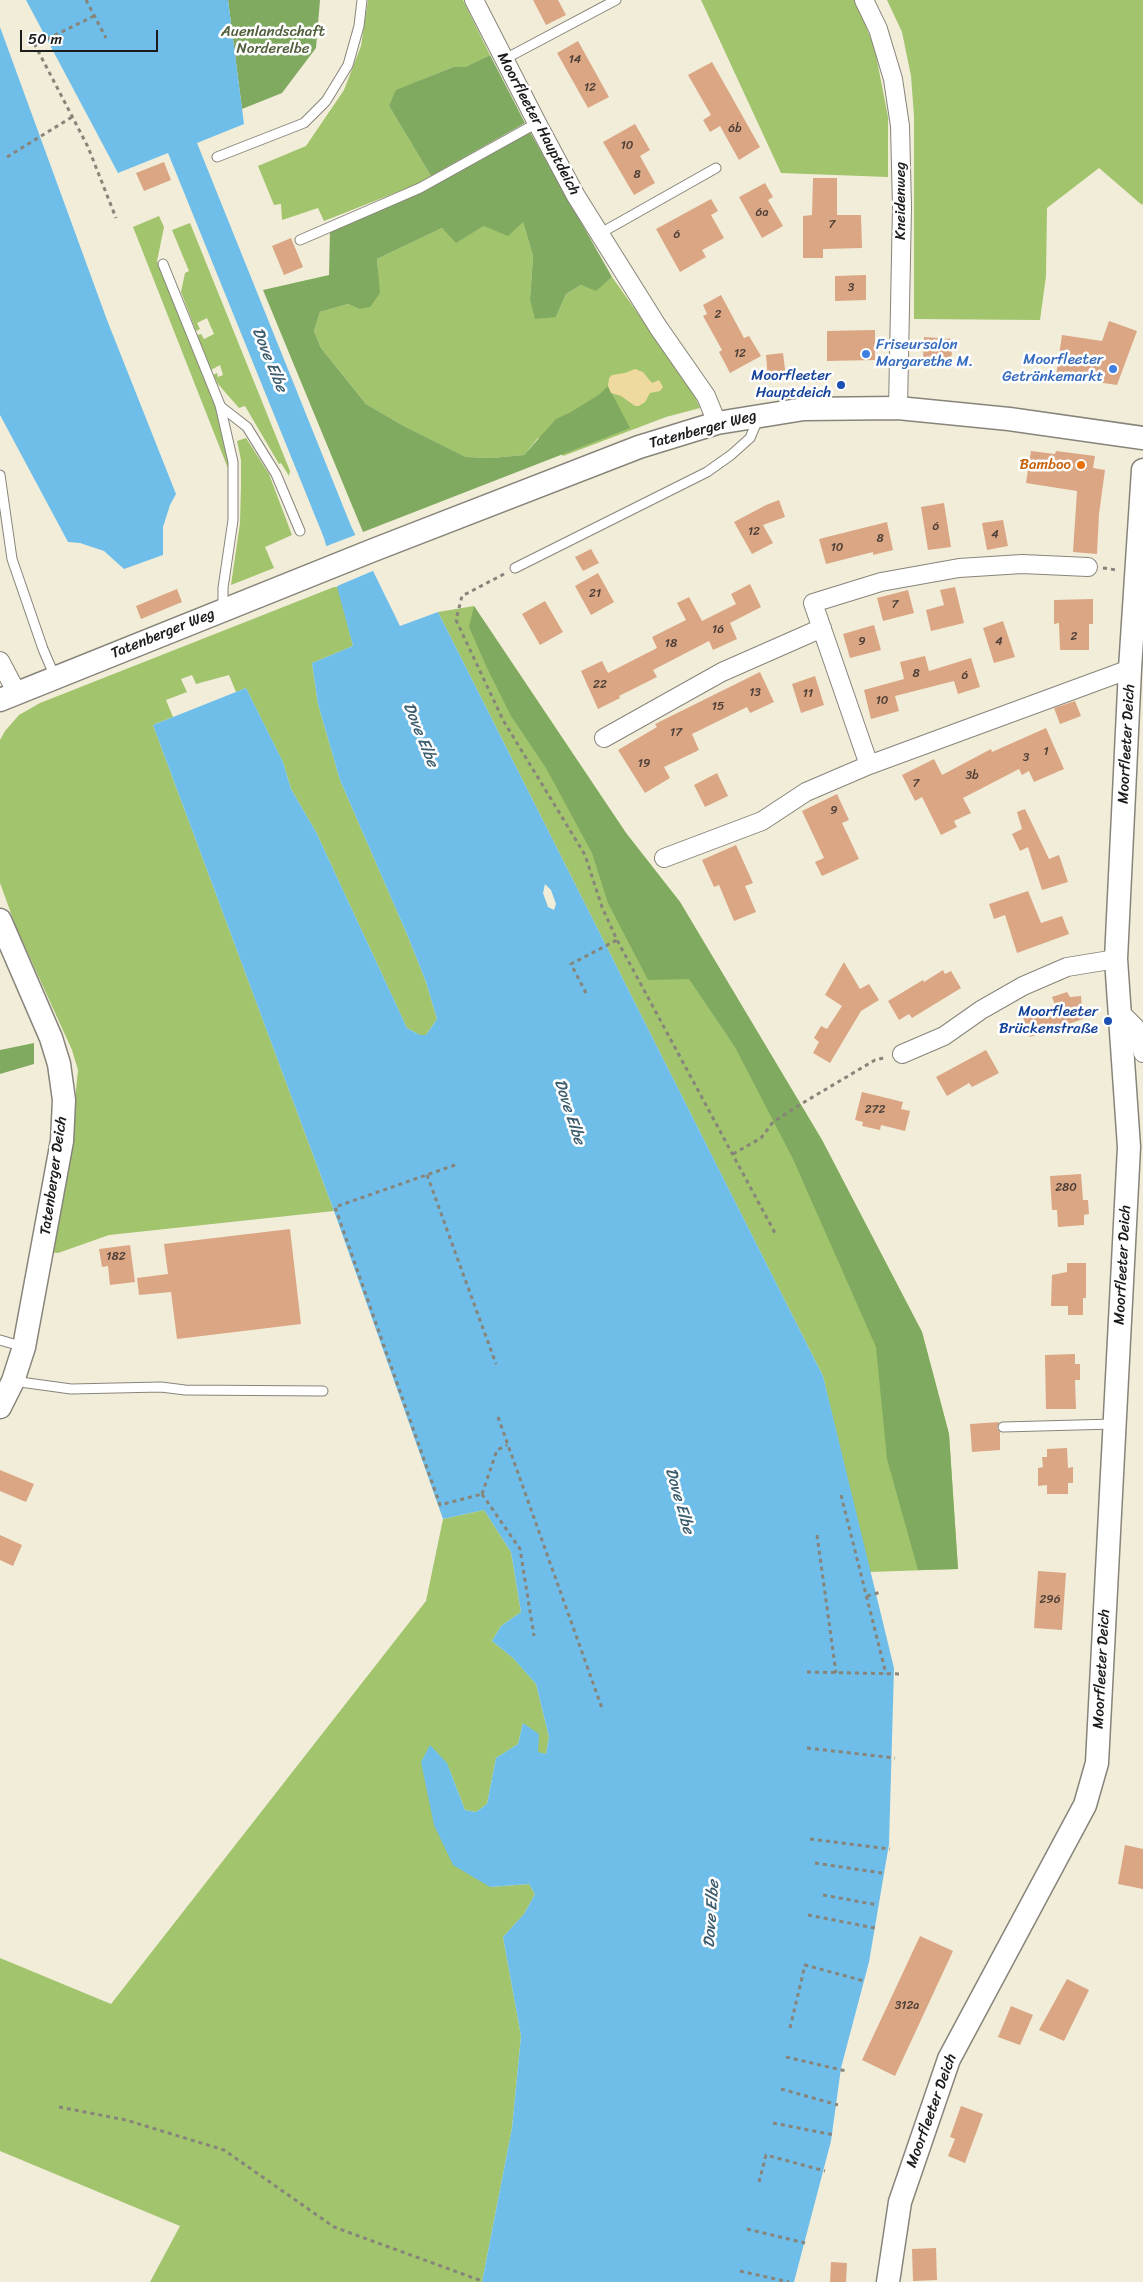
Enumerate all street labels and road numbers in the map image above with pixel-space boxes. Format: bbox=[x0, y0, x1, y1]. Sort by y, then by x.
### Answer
street label: Moorfleeter Hauptdeich bbox=[493, 50, 583, 198]
street label: Kneidenweg bbox=[892, 162, 910, 240]
street label: Tatenberger Weg bbox=[647, 407, 759, 453]
street label: Tatenberger Weg bbox=[108, 605, 218, 663]
street label: Moorfleeter Deich bbox=[1115, 684, 1139, 804]
street label: Tatenberger Deich bbox=[37, 1115, 71, 1237]
street label: Moorfleeter Deich bbox=[1111, 1205, 1135, 1325]
street label: Moorfleeter Deich bbox=[1090, 1609, 1114, 1729]
street label: Moorfleeter Deich bbox=[903, 2052, 961, 2170]

